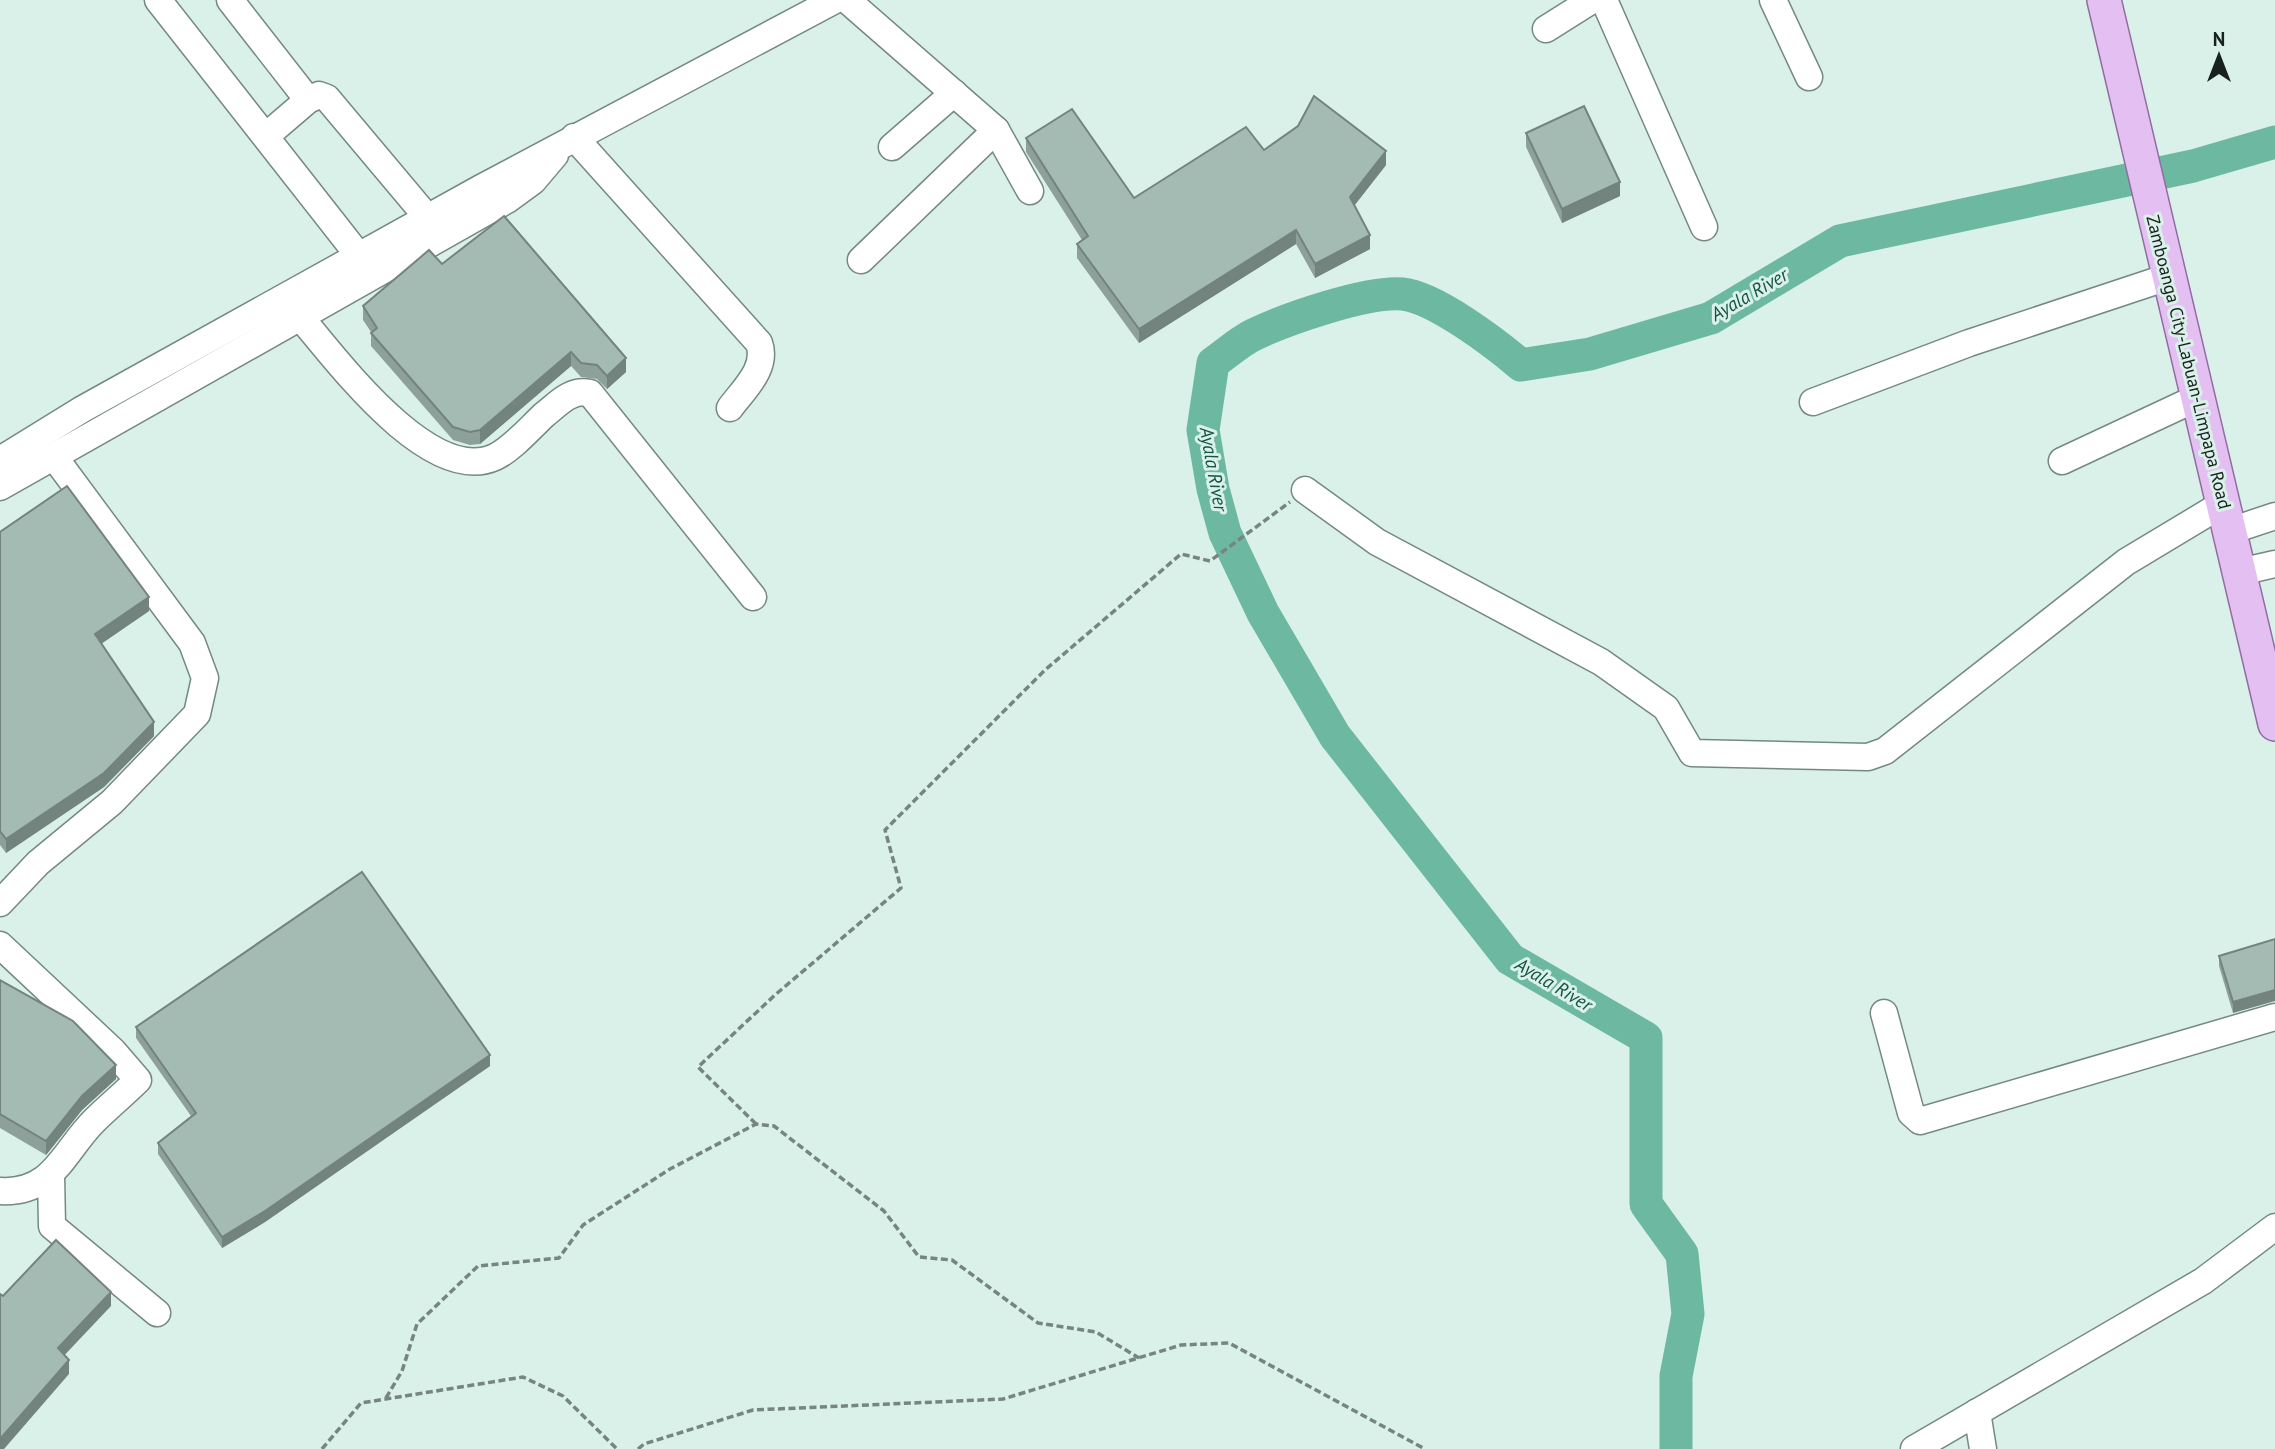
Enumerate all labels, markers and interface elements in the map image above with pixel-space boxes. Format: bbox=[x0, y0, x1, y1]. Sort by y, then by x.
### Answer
north arrow bbox=[2184, 21, 2254, 91]
text: N bbox=[2213, 27, 2225, 51]
street label: Zamboanga City-Labuan-Limpapa Road bbox=[2141, 213, 2237, 511]
water label: Ayala River bbox=[1705, 261, 1793, 326]
water label: Ayala River bbox=[1195, 424, 1234, 515]
water label: Ayala River bbox=[1510, 951, 1598, 1017]

